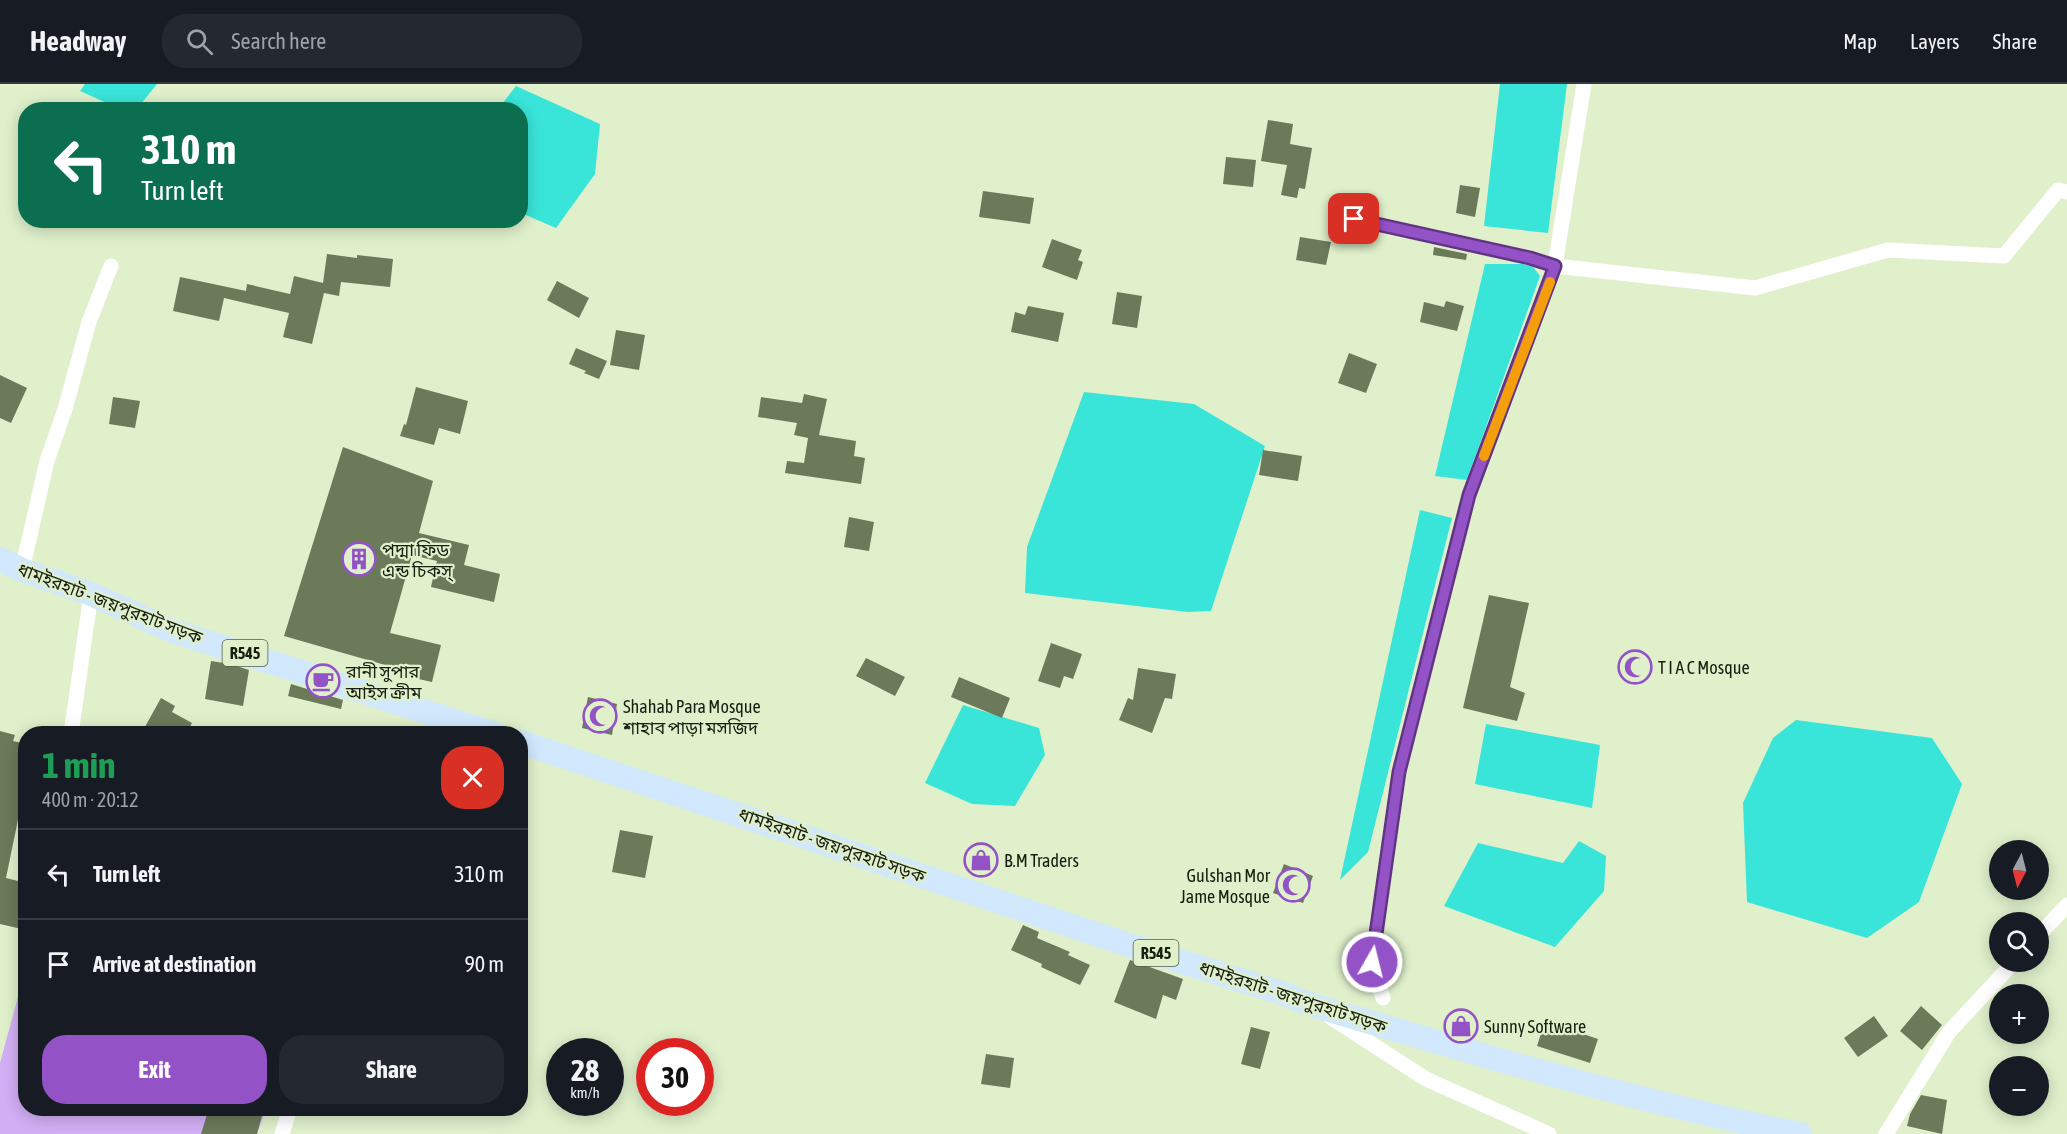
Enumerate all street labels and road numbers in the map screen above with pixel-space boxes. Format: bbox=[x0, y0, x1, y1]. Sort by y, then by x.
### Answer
street label: ধামইরহাট - জয়পুরহাট সড়ক bbox=[14, 558, 206, 649]
road number: R545 bbox=[222, 640, 268, 666]
street label: ধামইরহাট - জয়পুরহাট সড়ক bbox=[735, 803, 929, 888]
road number: R545 bbox=[1134, 940, 1178, 966]
street label: ধামইরহাট - জয়পুরহাট সড়ক bbox=[1196, 957, 1390, 1038]

